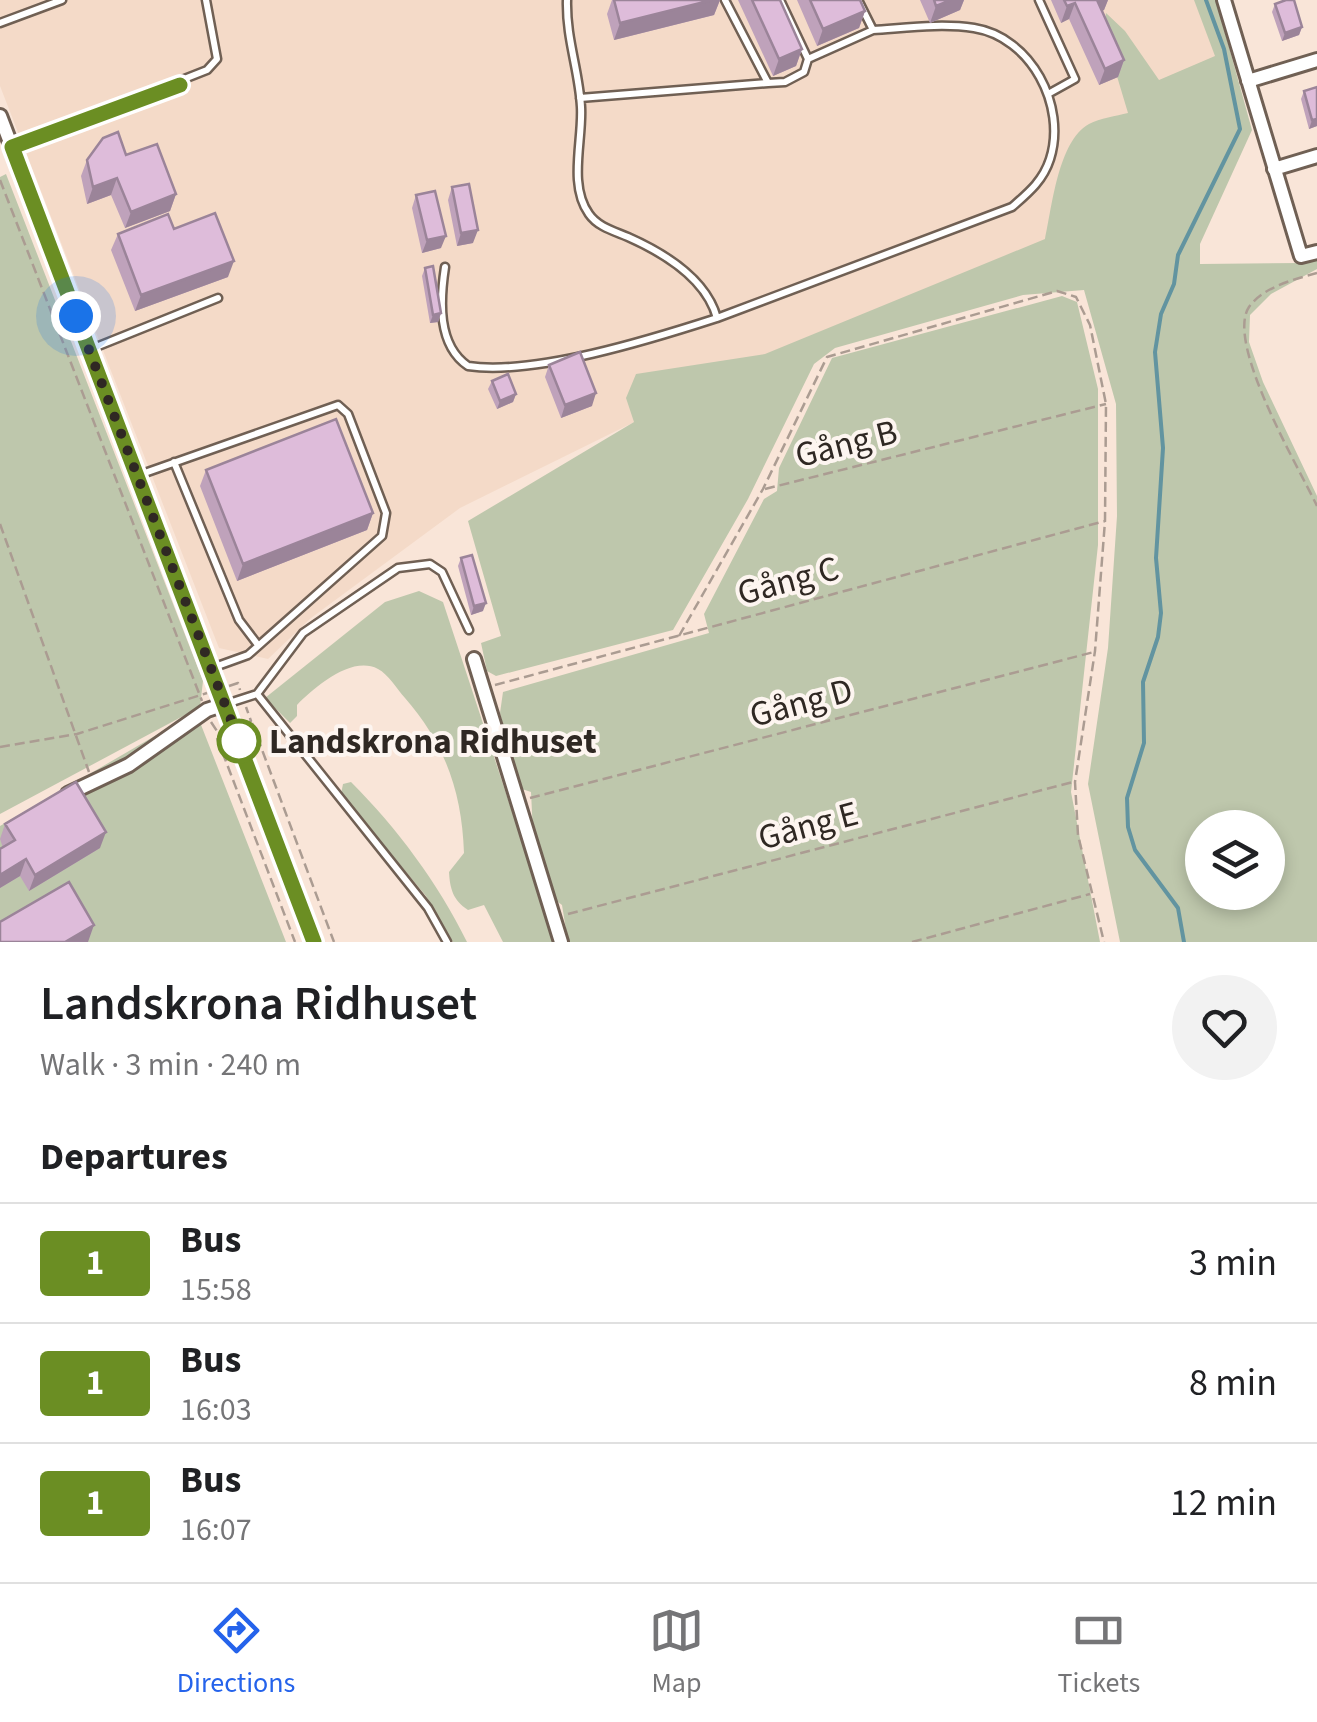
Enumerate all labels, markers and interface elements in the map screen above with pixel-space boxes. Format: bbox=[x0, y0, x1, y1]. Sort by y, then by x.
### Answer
your location bbox=[51, 291, 101, 341]
street label: Gång B bbox=[790, 407, 903, 481]
street label: Gång C bbox=[732, 543, 844, 618]
street label: Gång D bbox=[744, 665, 858, 741]
place label: Landskrona Ridhuset bbox=[269, 717, 597, 767]
marker: Landskrona Ridhuset bbox=[218, 720, 260, 762]
street label: Gång E bbox=[753, 789, 864, 863]
map controls bbox=[1185, 810, 1285, 910]
button: layers bbox=[1185, 810, 1285, 910]
text: Landskrona Ridhuset bbox=[40, 970, 477, 1038]
button: heart bbox=[1172, 975, 1277, 1080]
text: Walk · 3 min · 240 m bbox=[40, 1042, 301, 1088]
text: Departures bbox=[40, 1130, 228, 1184]
text: Bus bbox=[180, 1213, 241, 1267]
text: 3 min bbox=[1189, 1236, 1277, 1290]
text: 1 bbox=[86, 1238, 104, 1288]
text: 15:58 bbox=[180, 1267, 252, 1313]
text: Bus bbox=[180, 1333, 241, 1387]
text: 8 min bbox=[1189, 1356, 1277, 1410]
text: 1 bbox=[86, 1358, 104, 1408]
text: 16:03 bbox=[180, 1387, 252, 1433]
text: Bus bbox=[180, 1453, 241, 1507]
text: 12 min bbox=[1170, 1476, 1277, 1530]
text: 1 bbox=[86, 1478, 104, 1528]
text: 16:07 bbox=[180, 1507, 252, 1553]
tab: Directions bbox=[177, 1603, 295, 1703]
tab: Map bbox=[649, 1603, 704, 1703]
tab: Tickets bbox=[1058, 1603, 1140, 1703]

